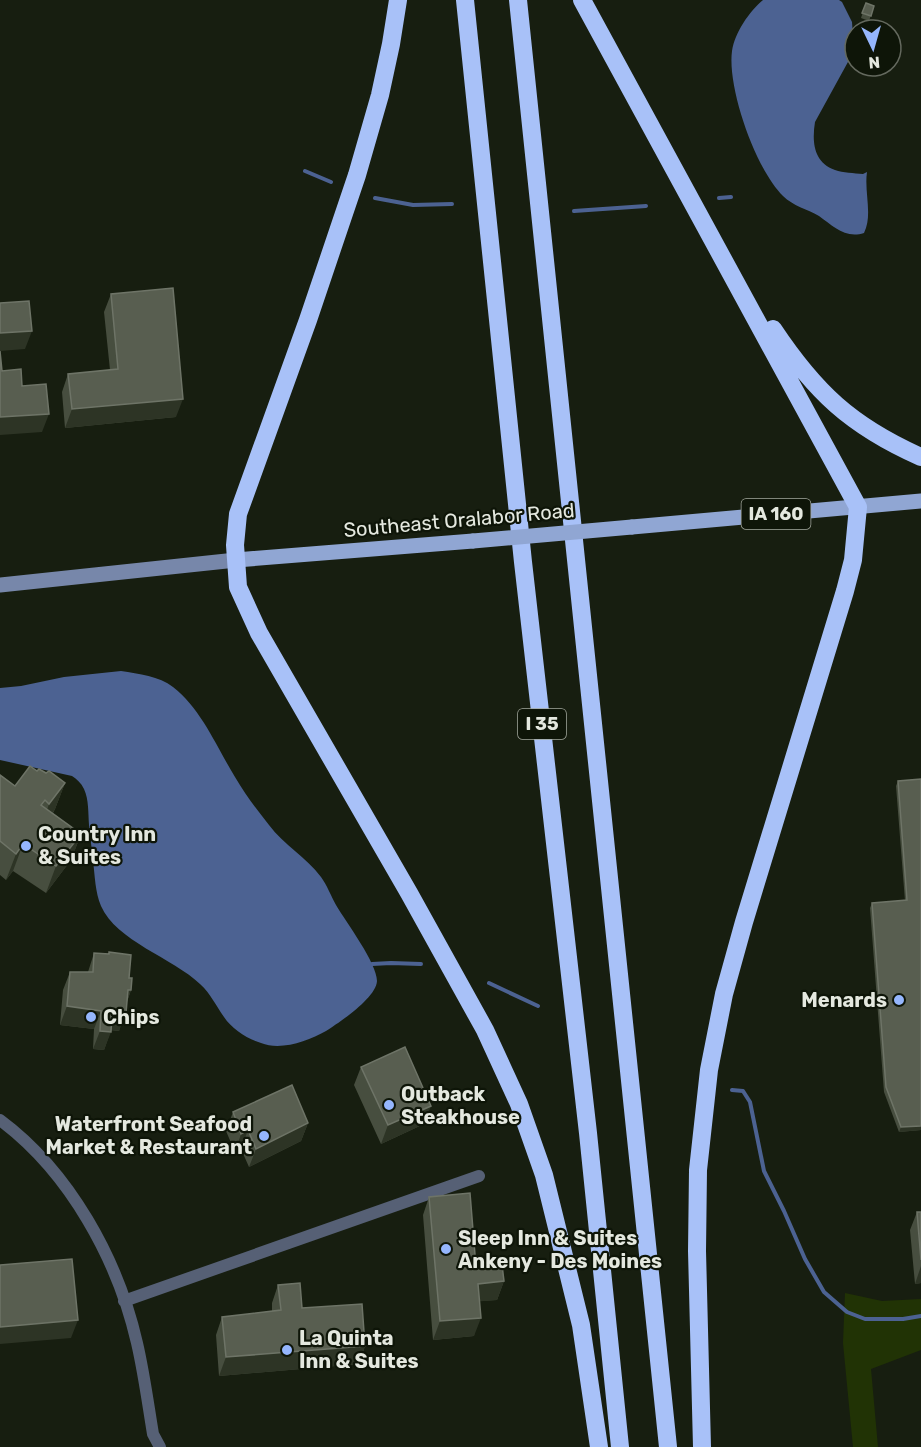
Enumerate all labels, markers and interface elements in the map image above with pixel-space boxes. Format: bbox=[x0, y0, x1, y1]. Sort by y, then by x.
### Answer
north arrow bbox=[843, 18, 903, 78]
text: N bbox=[868, 52, 881, 72]
street label: Southeast Oralabor Road bbox=[342, 498, 576, 542]
road number: IA 160 bbox=[742, 499, 810, 529]
road number: I 35 bbox=[518, 709, 566, 739]
place label: Country Inn & Suites bbox=[38, 822, 156, 869]
marker: Country Inn & Suites bbox=[19, 839, 33, 853]
place label: Menards bbox=[801, 988, 887, 1012]
marker: Menards bbox=[892, 993, 906, 1007]
place label: Chips bbox=[103, 1005, 159, 1029]
marker: Chips bbox=[84, 1010, 98, 1024]
place label: Outback Steakhouse bbox=[401, 1082, 520, 1129]
marker: Outback Steakhouse bbox=[382, 1098, 396, 1112]
place label: Waterfront Seafood Market & Restaurant bbox=[45, 1112, 252, 1159]
marker: Waterfront Seafood Market & Restaurant bbox=[257, 1129, 271, 1143]
place label: Sleep Inn & Suites Ankeny - Des Moines bbox=[458, 1226, 662, 1273]
marker: Sleep Inn & Suites Ankeny - Des Moines bbox=[439, 1242, 453, 1256]
place label: La Quinta Inn & Suites bbox=[299, 1326, 419, 1373]
marker: La Quinta Inn & Suites bbox=[280, 1343, 294, 1357]

